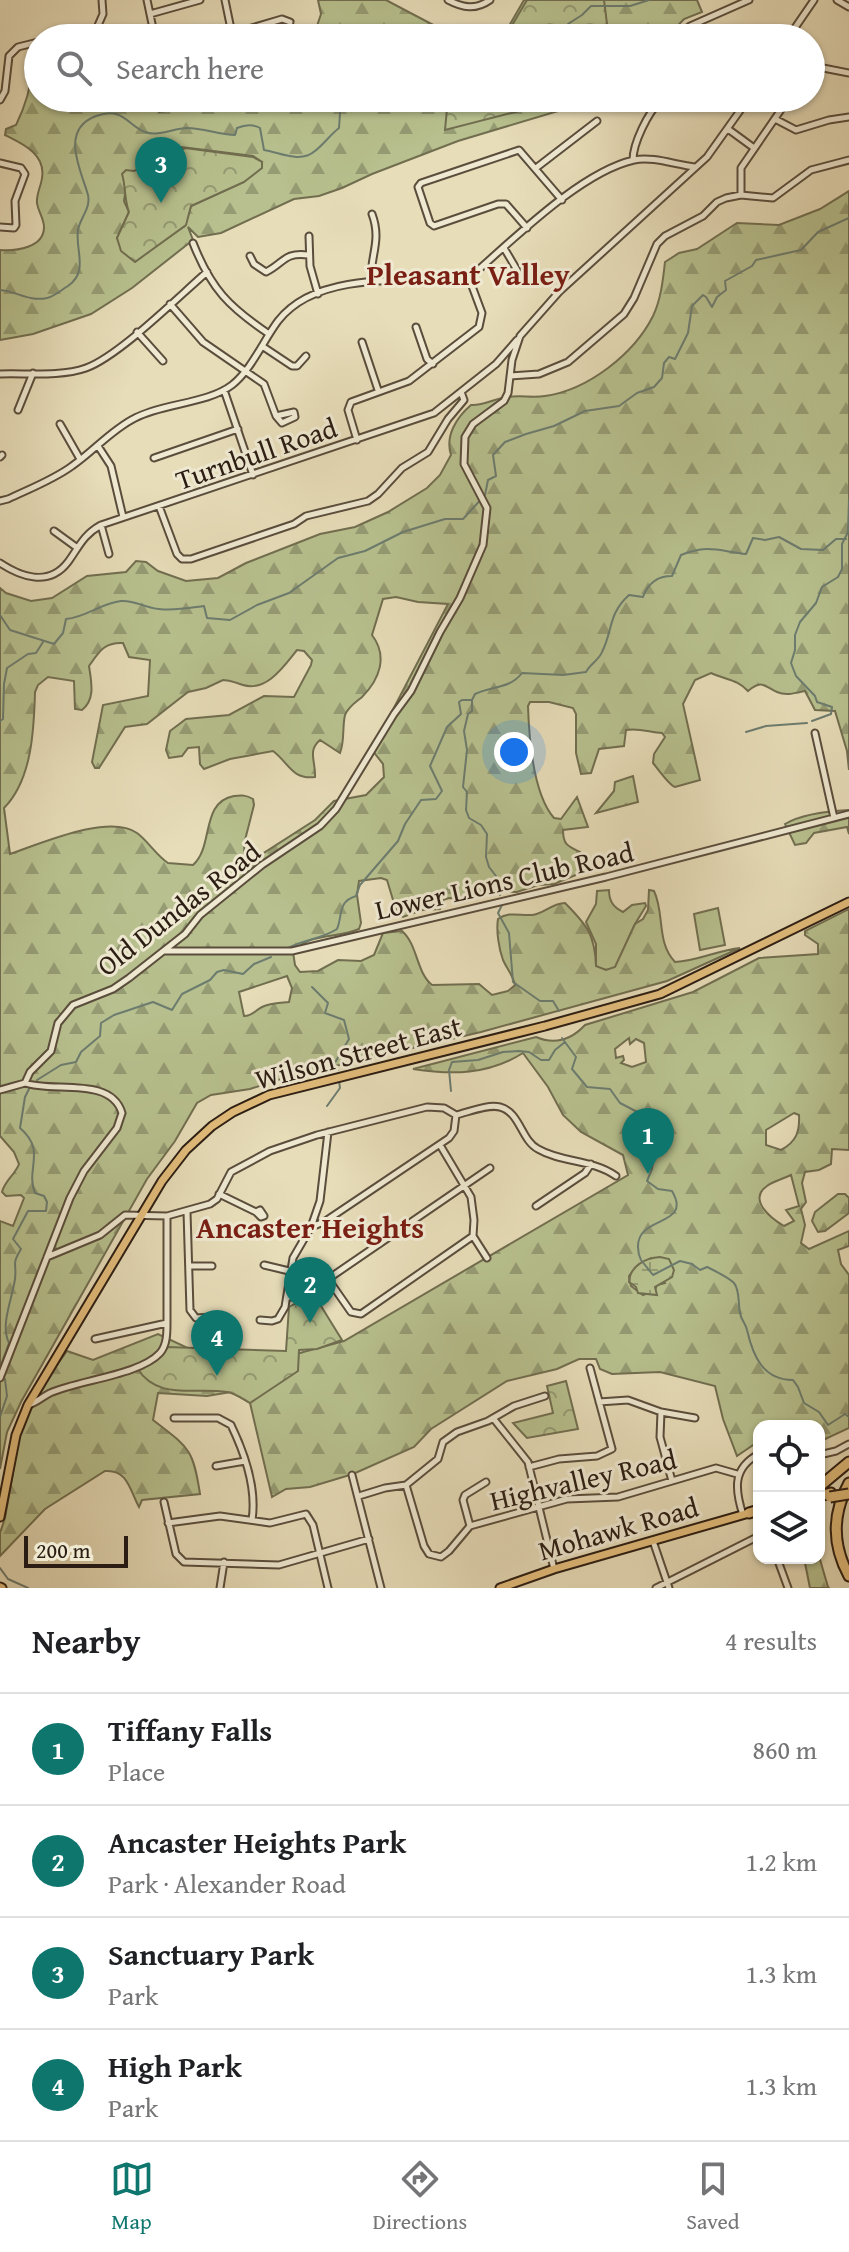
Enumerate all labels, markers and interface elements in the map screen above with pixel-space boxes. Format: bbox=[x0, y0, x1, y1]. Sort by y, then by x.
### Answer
search box bbox=[24, 24, 825, 112]
icon: search bbox=[52, 46, 96, 90]
text: Search here bbox=[116, 46, 264, 90]
pin: 3 bbox=[135, 137, 187, 203]
district label: Pleasant Valley bbox=[366, 252, 570, 296]
street label: Turnbull Road bbox=[170, 406, 342, 500]
your location bbox=[494, 732, 534, 772]
street label: Lower Lions Club Road bbox=[371, 830, 637, 930]
street label: Old Dundas Road bbox=[87, 831, 269, 985]
street label: Wilson Street East bbox=[250, 1005, 466, 1099]
pin: 1 bbox=[622, 1108, 674, 1174]
district label: Ancaster Heights bbox=[196, 1205, 424, 1249]
pin: 2 bbox=[284, 1257, 336, 1323]
pin: 4 bbox=[191, 1310, 243, 1376]
map controls bbox=[753, 1420, 825, 1564]
button: locate bbox=[753, 1420, 825, 1492]
street label: Highvalley Road bbox=[486, 1438, 680, 1520]
street label: Mohawk Road bbox=[533, 1486, 703, 1570]
button: layers bbox=[753, 1492, 825, 1564]
scale bar bbox=[24, 1532, 128, 1568]
text: 200 m bbox=[36, 1534, 91, 1566]
text: Nearby bbox=[32, 1616, 141, 1665]
text: 4 results bbox=[725, 1621, 817, 1660]
text: Tiffany Falls bbox=[108, 1708, 272, 1752]
text: 1 bbox=[51, 1730, 65, 1769]
text: 860 m bbox=[752, 1730, 817, 1769]
text: Place bbox=[108, 1752, 165, 1791]
text: Ancaster Heights Park bbox=[108, 1820, 406, 1864]
text: 2 bbox=[51, 1842, 65, 1881]
text: 1.2 km bbox=[745, 1842, 817, 1881]
text: Park · Alexander Road bbox=[108, 1864, 346, 1903]
text: Sanctuary Park bbox=[108, 1932, 314, 1976]
text: 3 bbox=[51, 1954, 65, 1993]
text: 1.3 km bbox=[745, 1954, 817, 1993]
text: Park bbox=[108, 1976, 158, 2015]
text: High Park bbox=[108, 2044, 242, 2088]
text: 4 bbox=[51, 2066, 65, 2105]
text: 1.3 km bbox=[745, 2066, 817, 2105]
text: Park bbox=[108, 2088, 158, 2127]
tab: Map bbox=[110, 2157, 154, 2237]
tab: Directions bbox=[373, 2157, 467, 2237]
tab: Saved bbox=[686, 2157, 739, 2237]

